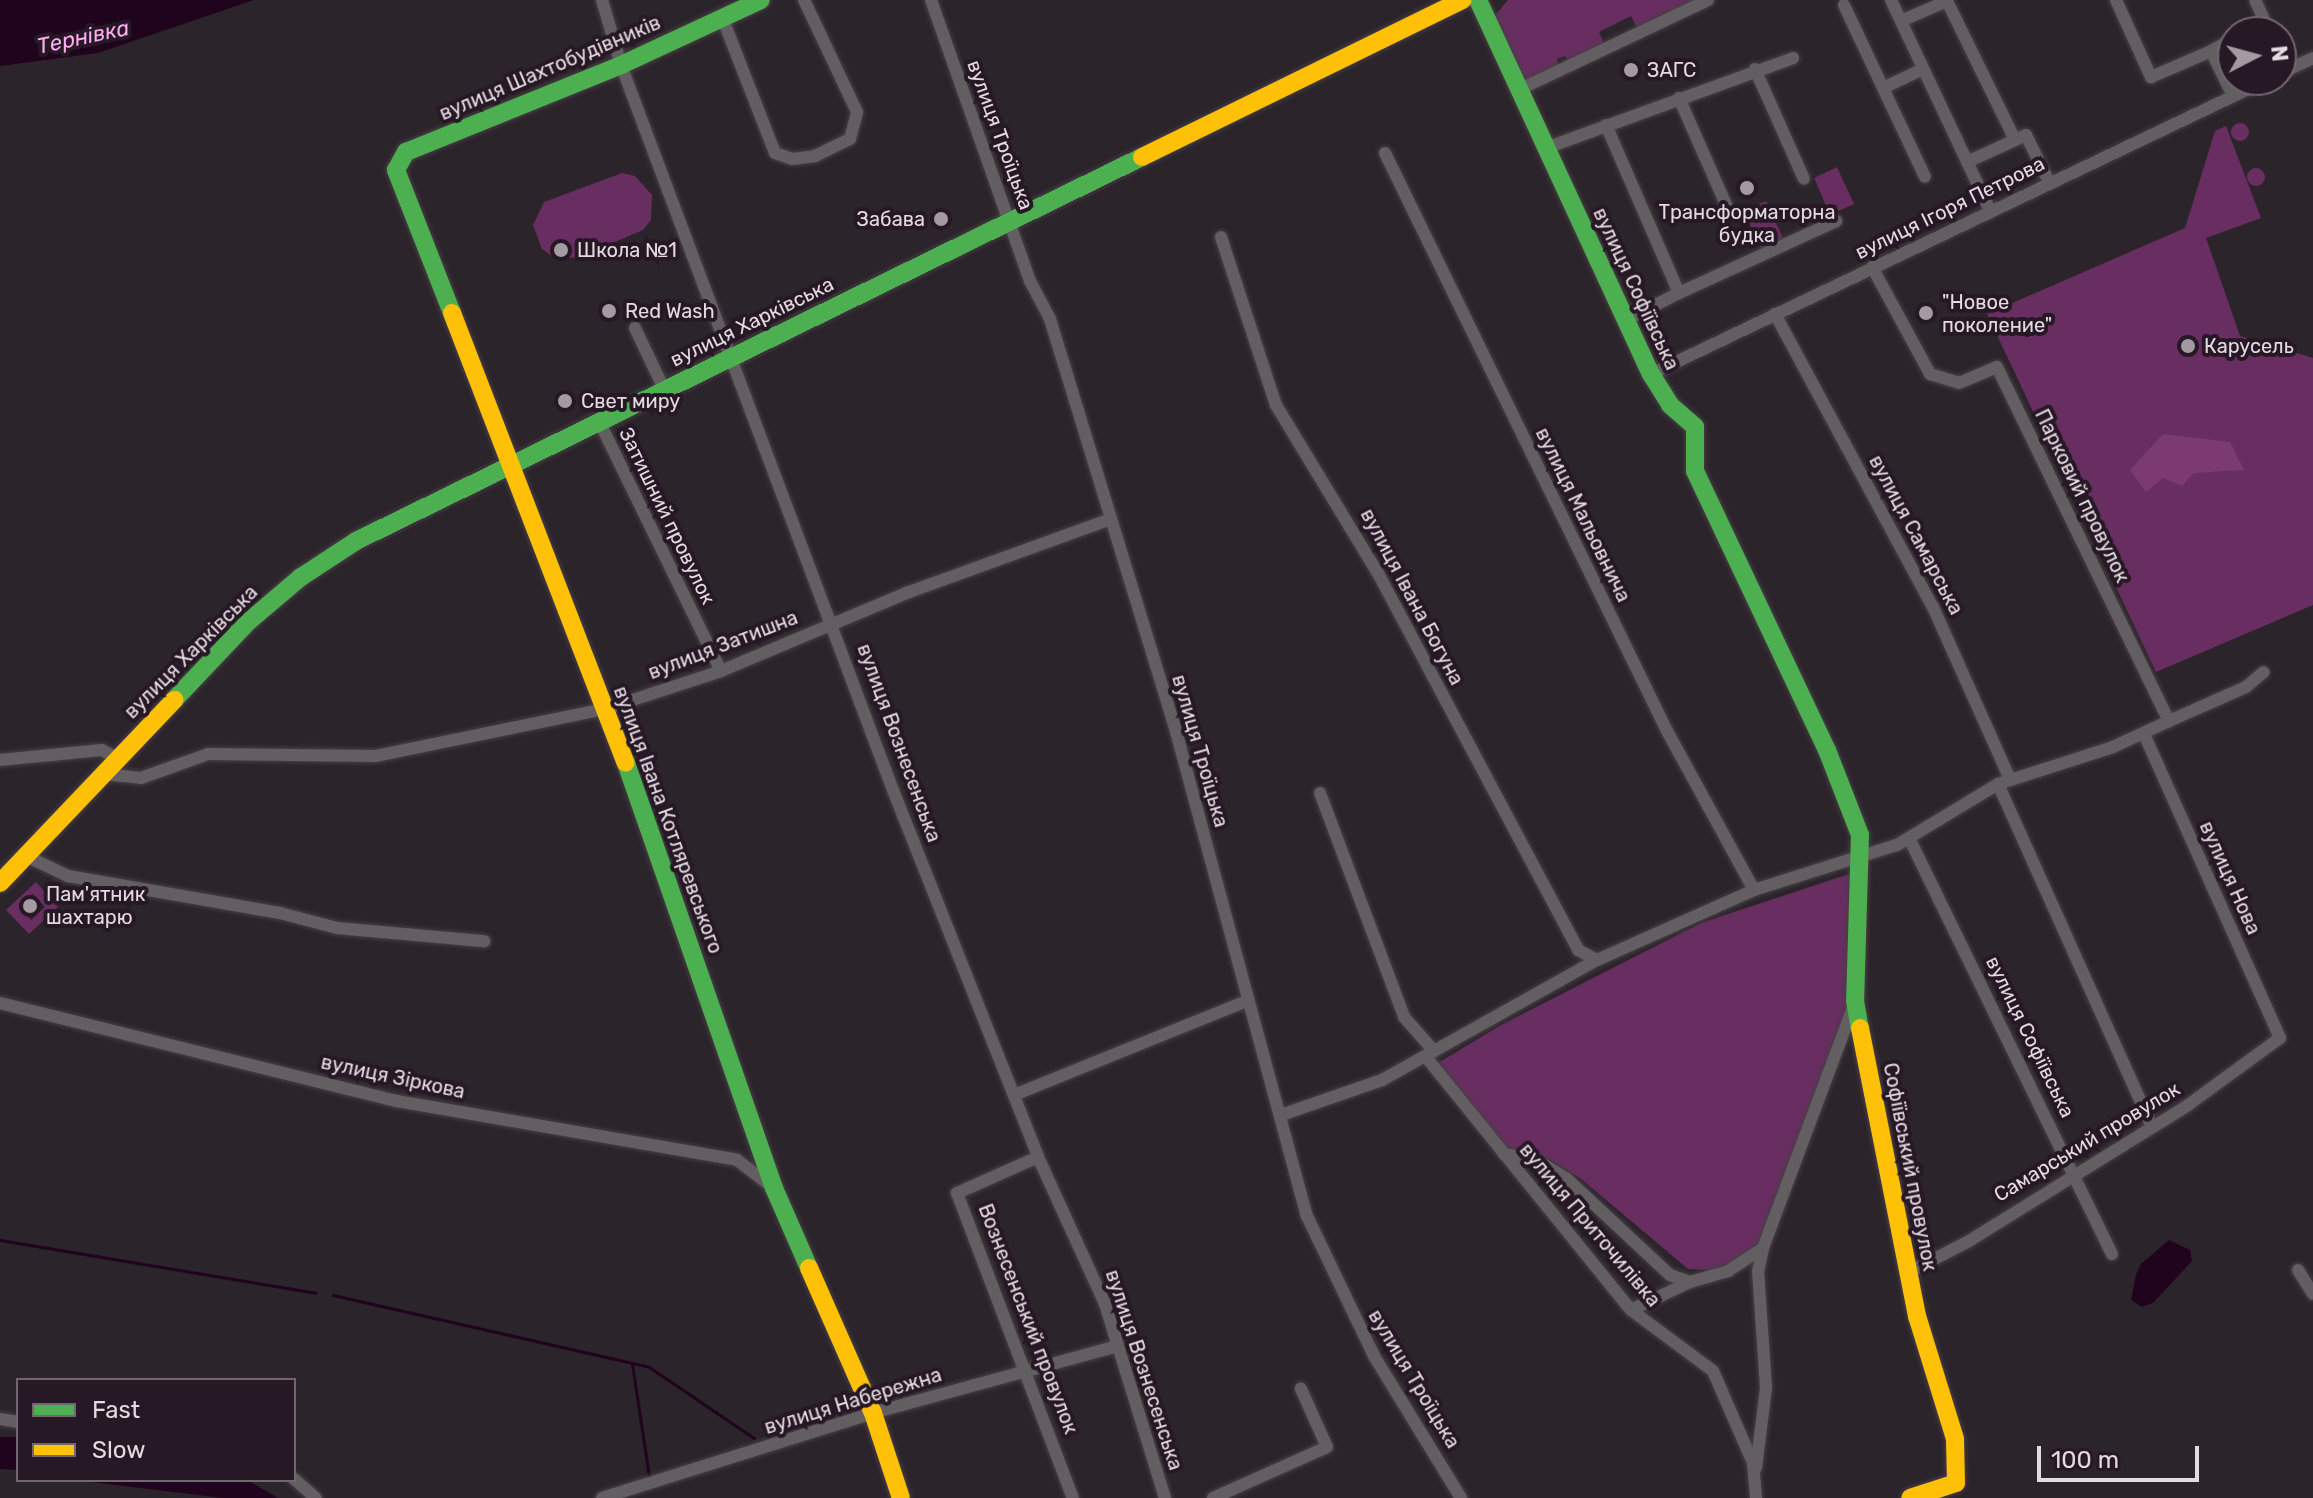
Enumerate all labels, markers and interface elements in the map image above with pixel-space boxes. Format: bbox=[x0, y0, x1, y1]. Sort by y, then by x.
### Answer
street label: вулиця Шахтобудівників bbox=[436, 10, 664, 126]
water label: Тернівка bbox=[34, 14, 132, 60]
north arrow bbox=[2217, 16, 2297, 96]
text: N bbox=[2265, 44, 2294, 63]
street label: вулиця Троїцька bbox=[962, 57, 1038, 213]
place label: ЗАГС bbox=[1647, 58, 1696, 82]
marker: ЗАГС bbox=[1622, 61, 1640, 79]
street label: вулиця Ігоря Петрова bbox=[1851, 152, 2049, 264]
marker: Трансформаторна будка bbox=[1738, 179, 1756, 197]
place label: Трансформаторна будка bbox=[1658, 200, 1836, 247]
street label: вулиця Софіївська bbox=[1588, 204, 1684, 374]
place label: Забава bbox=[857, 207, 925, 231]
marker: Забава bbox=[932, 210, 950, 228]
place label: Школа №1 bbox=[577, 238, 677, 262]
marker: Школа №1 bbox=[552, 241, 570, 259]
street label: вулиця Харківська bbox=[666, 272, 838, 372]
place label: "Новое поколение" bbox=[1942, 290, 2052, 337]
place label: Red Wash bbox=[625, 299, 715, 323]
marker: Red Wash bbox=[600, 302, 618, 320]
marker: "Новое поколение" bbox=[1917, 304, 1935, 322]
place label: Карусель bbox=[2204, 334, 2294, 358]
marker: Карусель bbox=[2179, 337, 2197, 355]
place label: Свет миру bbox=[581, 389, 680, 413]
marker: Свет миру bbox=[556, 392, 574, 410]
street label: Парковий провулок bbox=[2030, 405, 2134, 587]
street label: Затишний провулок bbox=[614, 424, 720, 608]
street label: вулиця Мальовнича bbox=[1530, 424, 1636, 606]
street label: вулиця Самарська bbox=[1864, 451, 1968, 619]
street label: вулиця Івана Богуна bbox=[1355, 505, 1469, 689]
street label: вулиця Харківська bbox=[119, 580, 263, 724]
street label: вулиця Затишна bbox=[645, 605, 801, 685]
street label: вулиця Вознесенська bbox=[852, 641, 946, 845]
street label: вулиця Троїцька bbox=[1167, 672, 1233, 830]
street label: вулиця Івана Котляревського bbox=[608, 683, 728, 957]
street label: вулиця Нова bbox=[2194, 818, 2266, 938]
place label: Пам'ятник шахтарю bbox=[46, 882, 145, 929]
marker: Пам'ятник шахтарю bbox=[21, 897, 39, 915]
street label: вулиця Софіївська bbox=[1981, 952, 2079, 1122]
street label: вулиця Зіркова bbox=[319, 1050, 467, 1104]
street label: Софіївський провулок bbox=[1878, 1061, 1942, 1273]
street label: Самарський провулок bbox=[1990, 1077, 2184, 1207]
street label: вулиця Приточилівка bbox=[1515, 1138, 1665, 1312]
street label: Вознесенський провулок bbox=[973, 1201, 1083, 1437]
street label: вулиця Вознесенська bbox=[1100, 1267, 1188, 1473]
street label: вулиця Троїцька bbox=[1363, 1305, 1465, 1453]
street label: вулиця Набережна bbox=[762, 1363, 944, 1439]
legend bbox=[16, 1378, 296, 1482]
text: Fast bbox=[92, 1396, 140, 1424]
scale bar bbox=[2041, 1430, 2203, 1480]
text: Slow bbox=[92, 1436, 145, 1464]
text: 100 m bbox=[2051, 1446, 2119, 1474]

